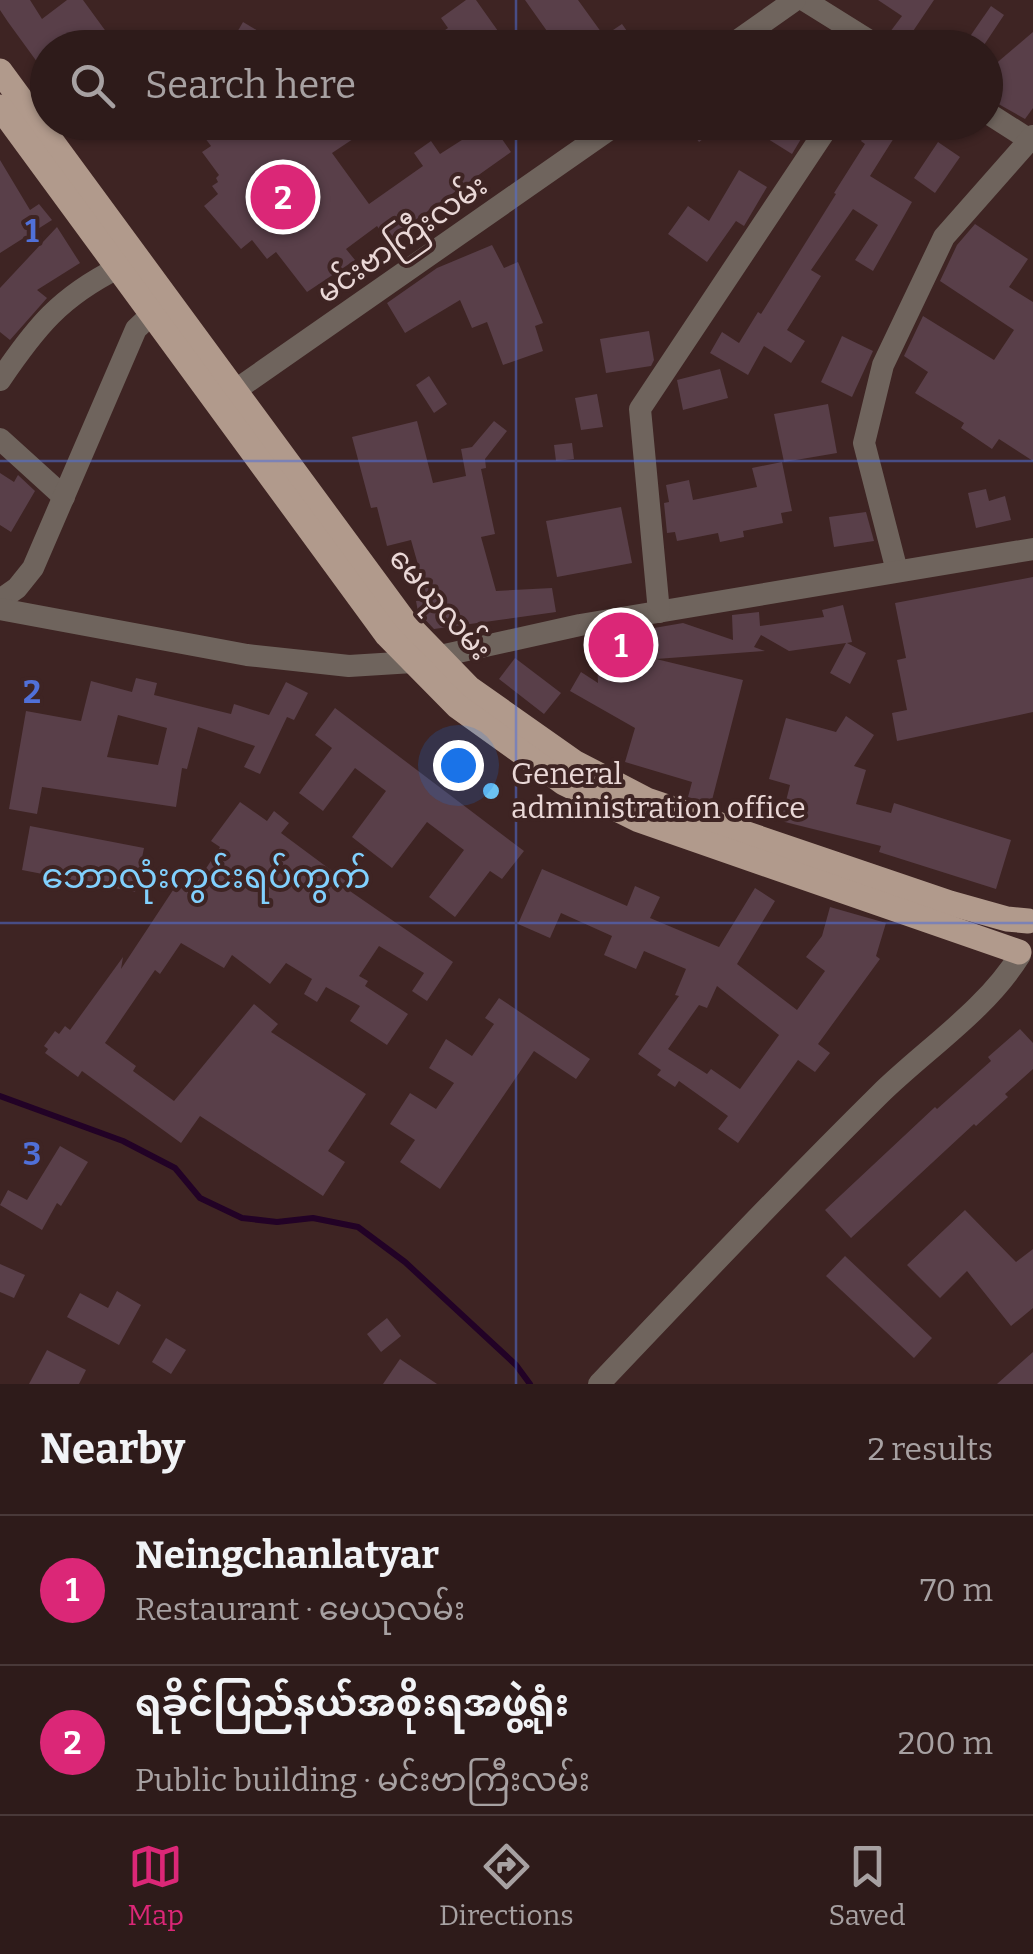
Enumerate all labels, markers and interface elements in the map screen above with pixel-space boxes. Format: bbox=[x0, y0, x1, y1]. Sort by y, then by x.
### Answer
search box bbox=[30, 30, 1003, 140]
icon: search bbox=[65, 58, 120, 113]
text: Search here bbox=[145, 62, 356, 108]
pin: 2 bbox=[250, 160, 316, 234]
street label: မင်းဗာကြီးလမ်း bbox=[308, 164, 498, 317]
text: 1 bbox=[25, 212, 39, 250]
street label: မေယုလမ်း bbox=[376, 538, 502, 672]
pin: 1 bbox=[588, 608, 654, 682]
text: 2 bbox=[23, 673, 41, 711]
your location bbox=[433, 740, 484, 791]
place label: General administration office bbox=[511, 756, 806, 826]
marker: General administration office bbox=[480, 780, 502, 802]
district label: ဘောလုံးကွင်းရပ်ကွက် bbox=[41, 852, 371, 904]
text: 3 bbox=[23, 1135, 41, 1173]
text: Nearby bbox=[40, 1424, 185, 1474]
text: 2 results bbox=[867, 1430, 993, 1468]
text: Neingchanlatyar bbox=[135, 1532, 439, 1578]
text: 1 bbox=[66, 1571, 79, 1609]
text: 70 m bbox=[920, 1571, 993, 1609]
text: Restaurant · မေယုလမ်း bbox=[135, 1590, 465, 1628]
text: ရခိုင်ပြည်နယ်အစိုးရအဖွဲ့ရုံး bbox=[135, 1680, 569, 1726]
text: 2 bbox=[63, 1724, 82, 1762]
text: 200 m bbox=[898, 1724, 993, 1762]
text: Public building · မင်းဗာကြီးလမ်း bbox=[135, 1761, 590, 1799]
tab: Map bbox=[127, 1839, 184, 1932]
tab: Directions bbox=[439, 1839, 574, 1932]
tab: Saved bbox=[829, 1839, 906, 1932]

